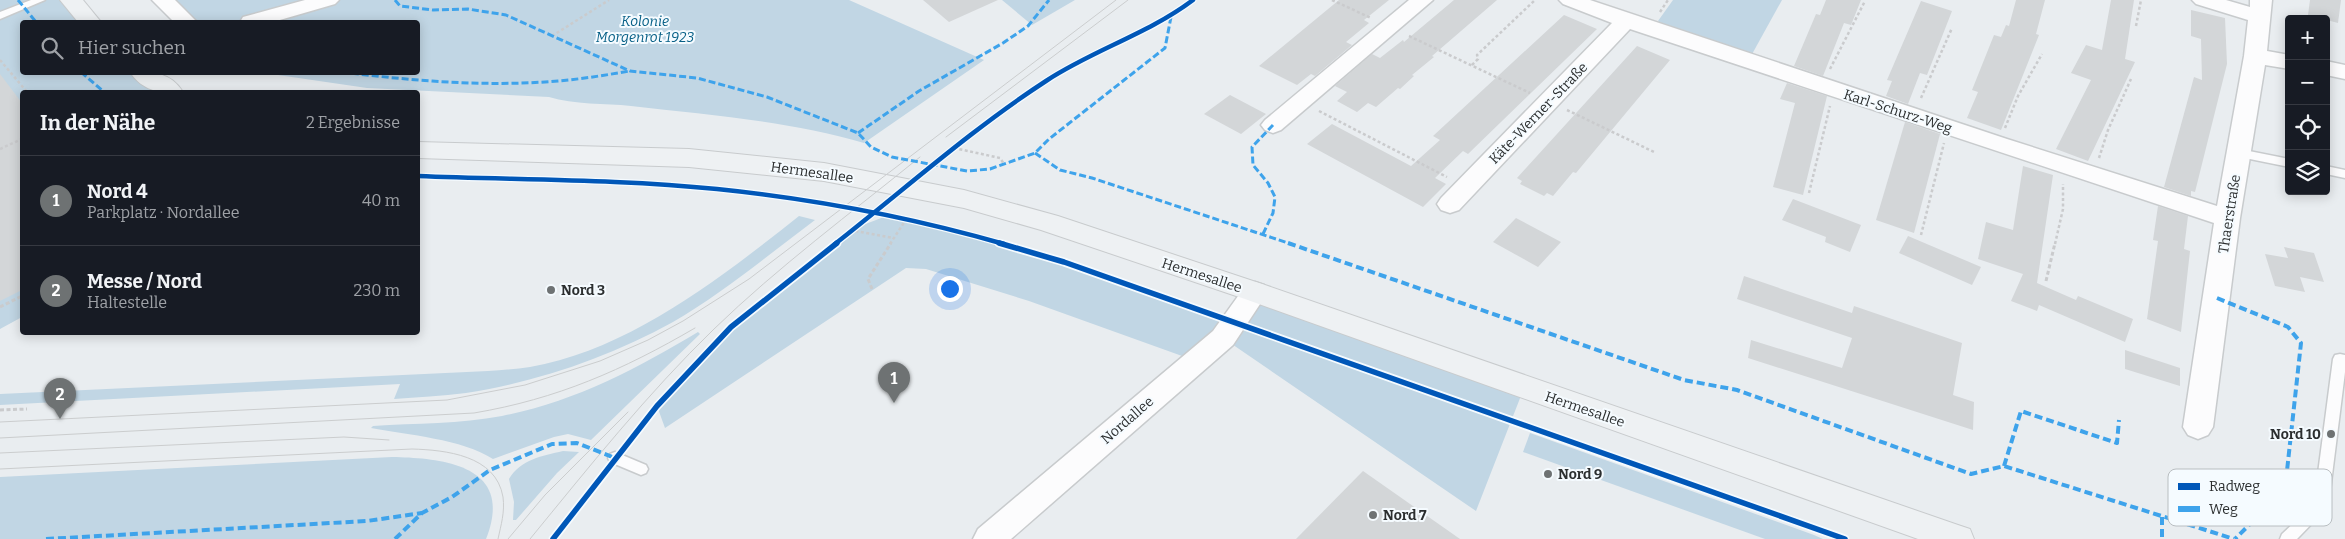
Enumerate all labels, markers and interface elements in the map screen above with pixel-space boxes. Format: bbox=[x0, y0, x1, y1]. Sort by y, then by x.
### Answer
park label: Kolonie Morgenrot 1923 bbox=[596, 13, 694, 46]
map controls bbox=[2285, 15, 2330, 195]
button: + bbox=[2285, 15, 2330, 60]
search box bbox=[20, 20, 420, 75]
icon: search bbox=[38, 34, 66, 62]
text: Hier suchen bbox=[78, 36, 186, 59]
street label: Käte-Werner-Straße bbox=[1486, 59, 1591, 168]
button: − bbox=[2285, 60, 2330, 105]
street label: Karl-Schurz-Weg bbox=[1841, 86, 1954, 137]
button: locate bbox=[2285, 105, 2330, 150]
text: In der Nähe bbox=[40, 110, 155, 136]
text: 2 Ergebnisse bbox=[306, 113, 400, 132]
button: layers bbox=[2285, 150, 2330, 195]
street label: Hermesallee bbox=[769, 158, 854, 187]
street label: Thaerstraße bbox=[2215, 173, 2244, 255]
text: Nord 4 bbox=[87, 180, 148, 203]
text: 1 bbox=[53, 191, 59, 210]
text: 40 m bbox=[362, 191, 400, 210]
text: Parkplatz · Nordallee bbox=[87, 203, 239, 222]
street label: Hermesallee bbox=[1160, 255, 1244, 296]
text: Messe / Nord bbox=[87, 270, 202, 293]
your location bbox=[937, 276, 963, 302]
text: 2 bbox=[51, 281, 61, 300]
text: 230 m bbox=[353, 281, 400, 300]
place label: Nord 3 bbox=[561, 282, 605, 299]
marker: Nord 3 bbox=[545, 284, 557, 296]
text: Haltestelle bbox=[87, 293, 167, 312]
pin: 1 bbox=[878, 362, 910, 403]
pin: 2 bbox=[44, 378, 76, 419]
street label: Hermesallee bbox=[1543, 388, 1627, 431]
street label: Nordallee bbox=[1098, 393, 1157, 448]
place label: Nord 10 bbox=[2270, 426, 2321, 443]
marker: Nord 10 bbox=[2325, 428, 2337, 440]
place label: Nord 9 bbox=[1558, 466, 1602, 483]
marker: Nord 9 bbox=[1542, 468, 1554, 480]
legend bbox=[2168, 469, 2332, 526]
text: Radweg bbox=[2209, 478, 2260, 495]
text: Weg bbox=[2209, 501, 2238, 518]
place label: Nord 7 bbox=[1383, 507, 1427, 524]
marker: Nord 7 bbox=[1367, 509, 1379, 521]

